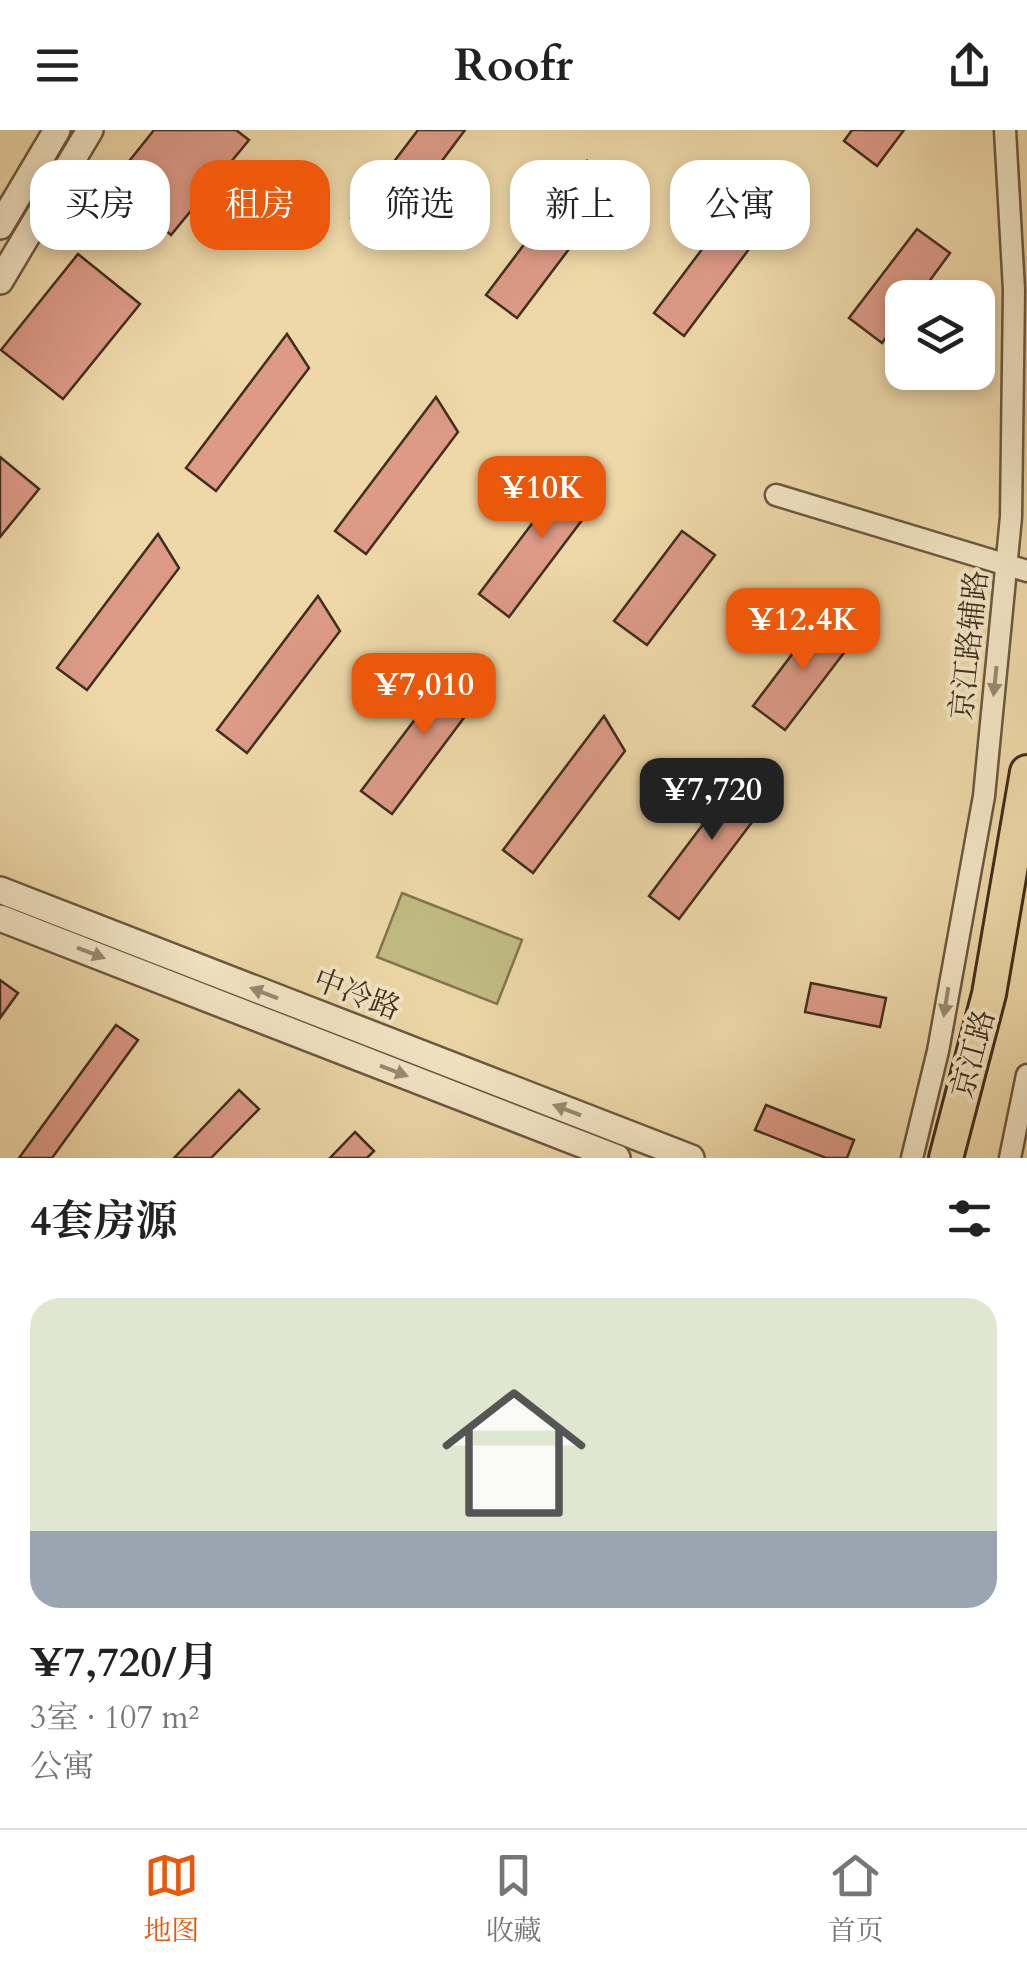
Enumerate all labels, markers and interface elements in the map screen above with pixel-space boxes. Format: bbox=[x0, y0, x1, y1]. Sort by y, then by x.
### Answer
text: Roofr bbox=[454, 35, 573, 96]
icon: menu bbox=[30, 38, 85, 93]
icon: share bbox=[942, 38, 997, 93]
chip: 买房 bbox=[30, 160, 170, 250]
chip: 租房 bbox=[190, 160, 330, 250]
chip: 筛选 bbox=[350, 160, 490, 250]
chip: 新上 bbox=[510, 160, 650, 250]
chip: 公寓 bbox=[670, 160, 810, 250]
map controls bbox=[885, 280, 995, 390]
button: layers bbox=[885, 280, 995, 390]
pin: ¥10K bbox=[483, 456, 601, 541]
text: ¥10K bbox=[500, 466, 584, 510]
street label: 京江路辅路 bbox=[941, 568, 998, 722]
pin: ¥12.4K bbox=[722, 588, 884, 673]
text: ¥12.4K bbox=[748, 598, 858, 642]
pin: ¥7,010 bbox=[343, 653, 505, 738]
text: ¥7,010 bbox=[374, 663, 474, 707]
one-way arrow bbox=[987, 666, 1003, 698]
pin: ¥7,720 bbox=[631, 758, 793, 843]
text: ¥7,720 bbox=[662, 768, 762, 812]
one-way arrow bbox=[76, 946, 106, 962]
street label: 中冷路 bbox=[307, 959, 406, 1030]
one-way arrow bbox=[249, 984, 279, 1000]
one-way arrow bbox=[938, 987, 953, 1019]
street label: 京江路 bbox=[942, 1005, 1005, 1103]
one-way arrow bbox=[379, 1064, 409, 1079]
one-way arrow bbox=[552, 1102, 582, 1117]
icon: filters bbox=[942, 1191, 997, 1246]
text: 4套房源 bbox=[30, 1193, 178, 1250]
icon: home bbox=[424, 1363, 604, 1543]
text: ¥7,720/月 bbox=[30, 1634, 219, 1691]
text: 3室 · 107 m² bbox=[30, 1696, 199, 1740]
text: 公寓 bbox=[30, 1745, 94, 1789]
tab: 地图 bbox=[143, 1848, 199, 1950]
tab: 收藏 bbox=[485, 1848, 542, 1950]
tab: 首页 bbox=[828, 1848, 884, 1950]

